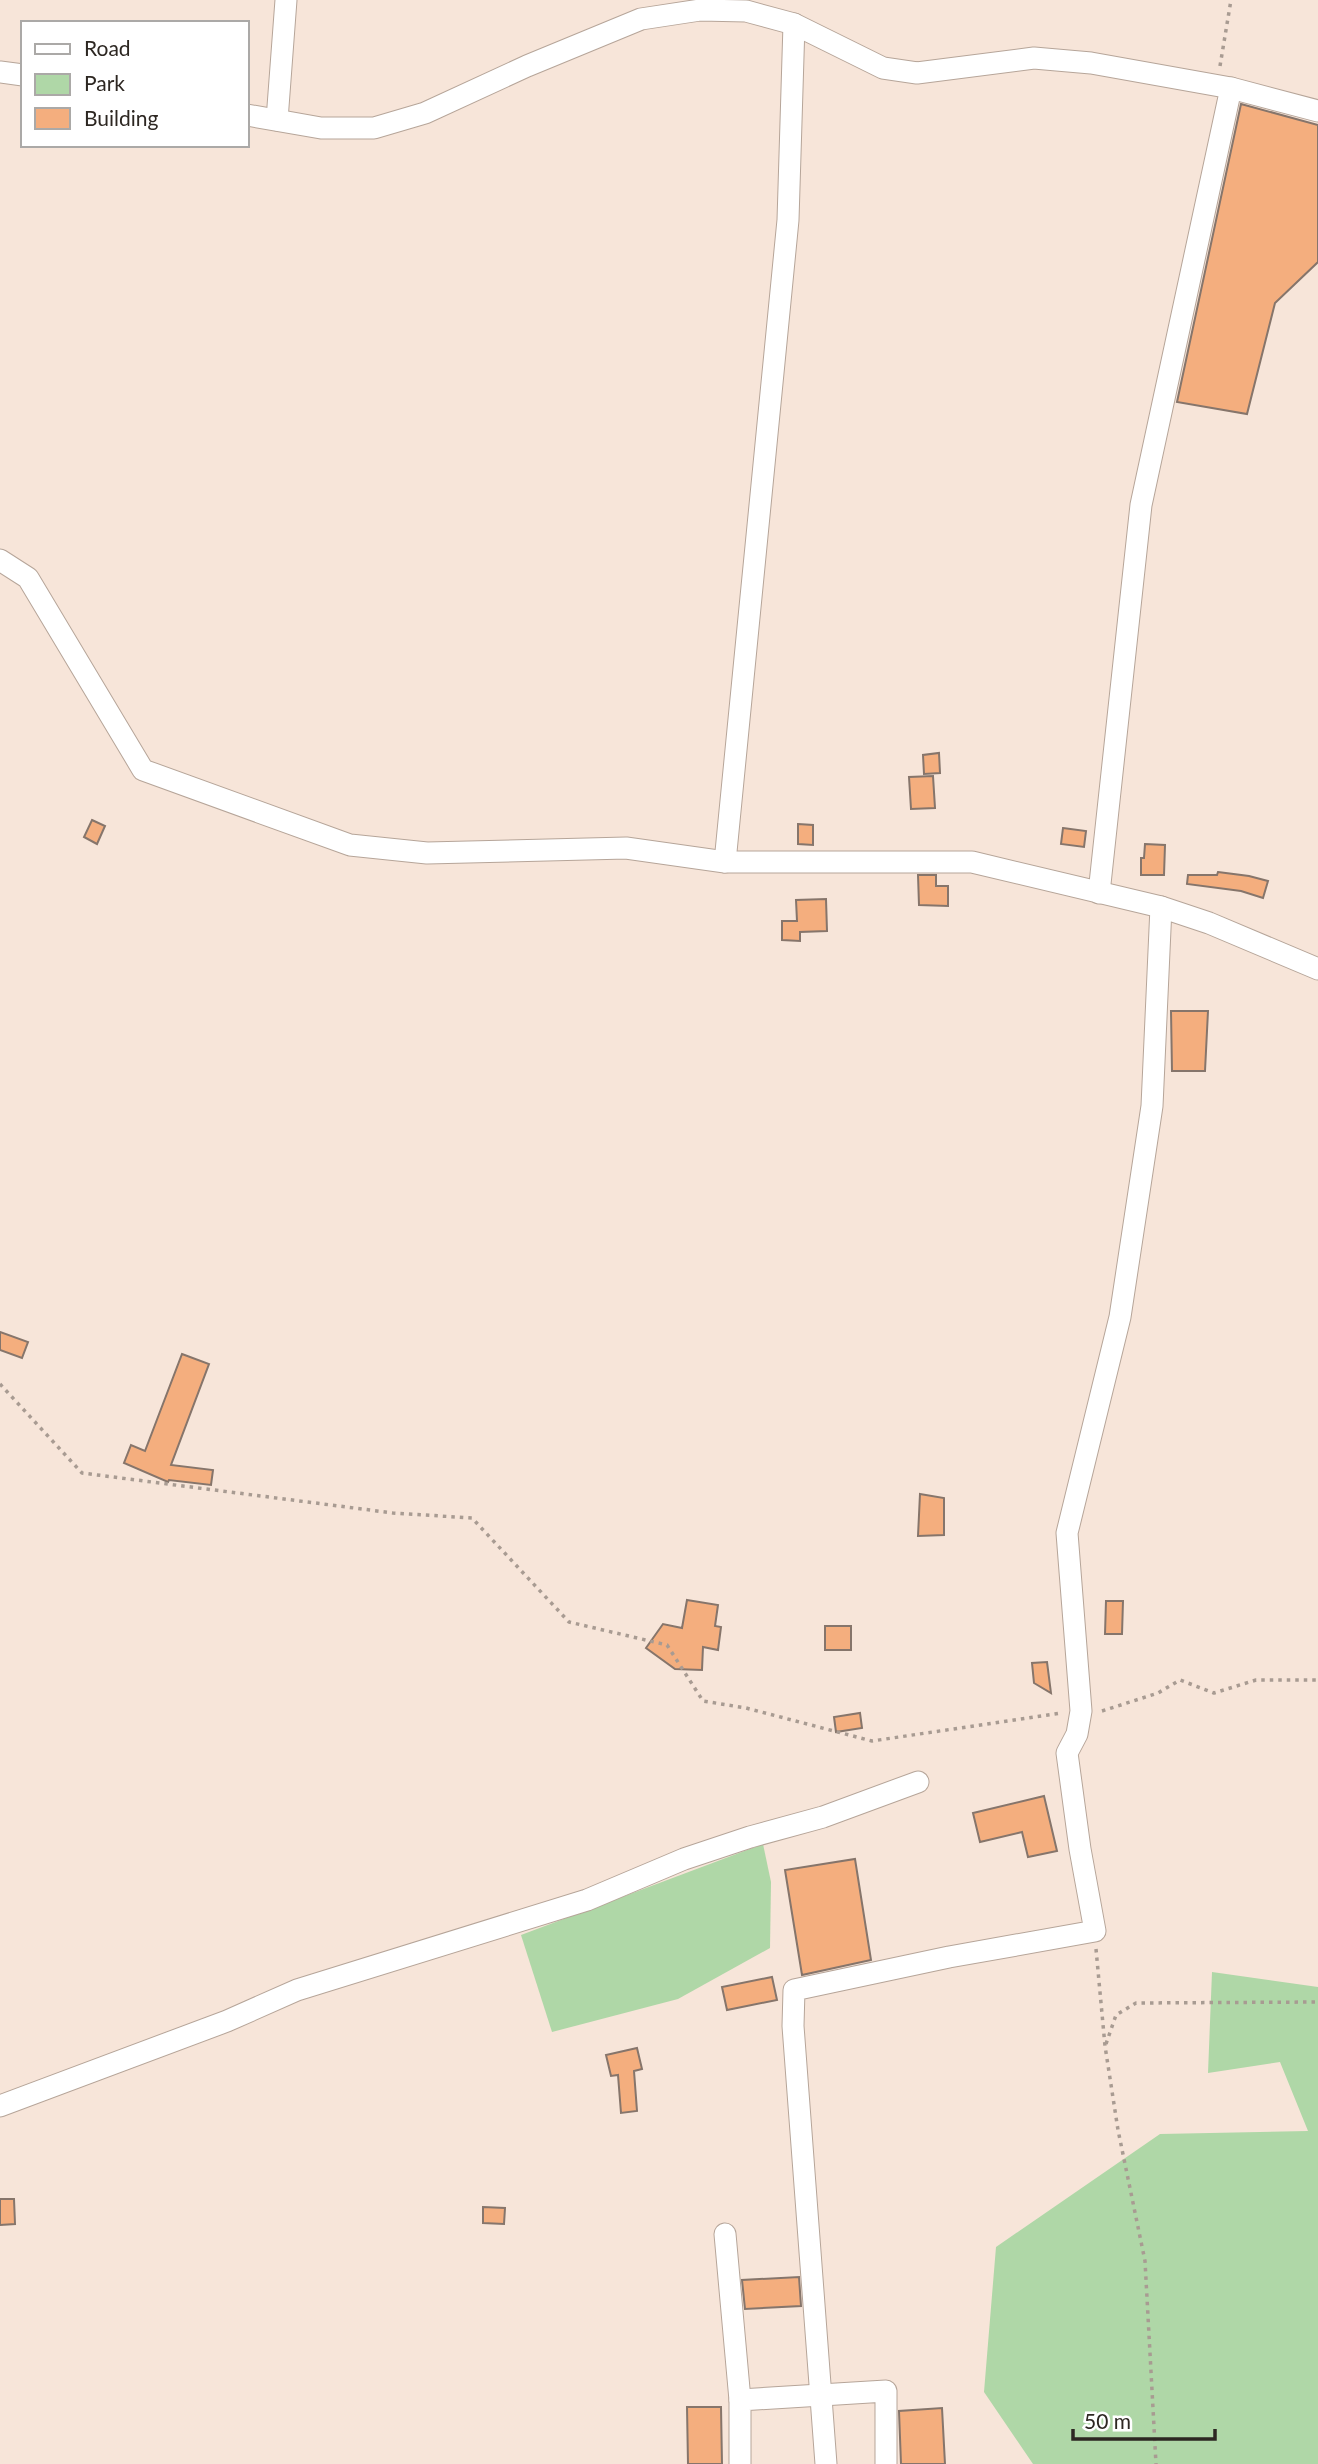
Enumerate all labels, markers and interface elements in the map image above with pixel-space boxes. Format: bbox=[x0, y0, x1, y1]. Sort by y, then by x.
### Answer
legend bbox=[21, 21, 248, 147]
text: Road bbox=[84, 35, 131, 60]
text: Park bbox=[84, 70, 125, 95]
text: Building bbox=[84, 105, 159, 130]
scale bar bbox=[1073, 2398, 1215, 2442]
text: 50 m bbox=[1084, 2408, 1131, 2433]

